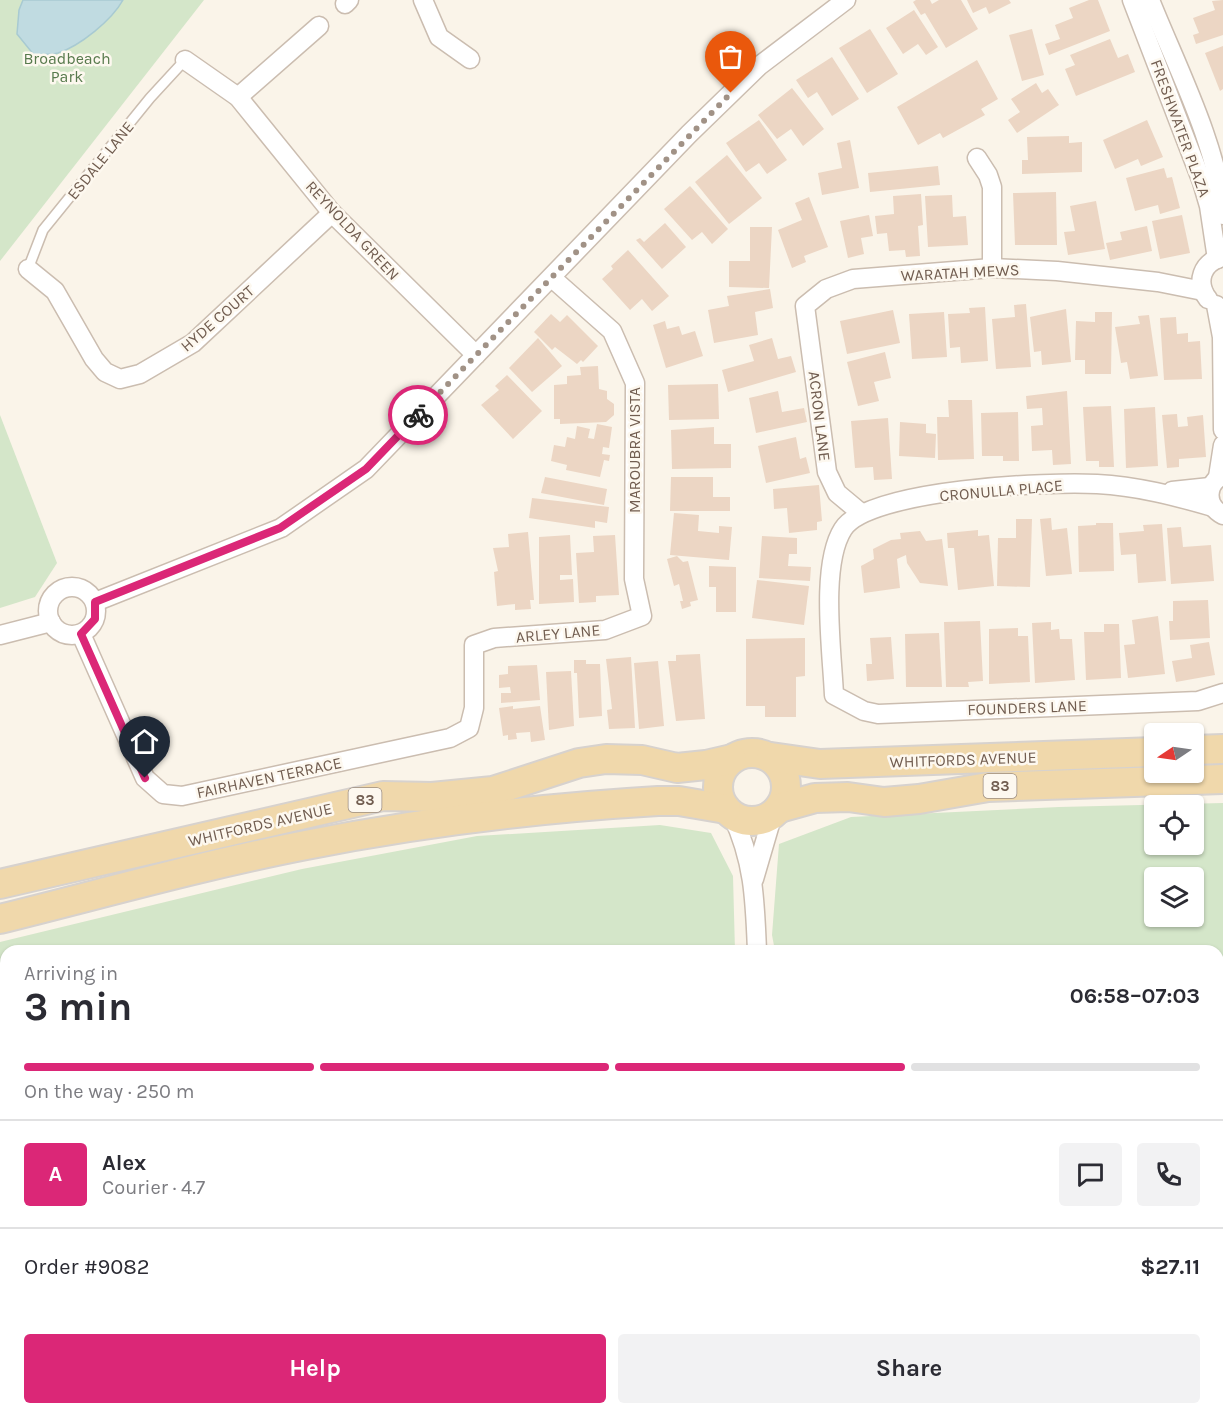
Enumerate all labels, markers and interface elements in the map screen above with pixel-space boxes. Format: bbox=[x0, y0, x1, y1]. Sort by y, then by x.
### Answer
pin bbox=[705, 31, 756, 93]
icon: bag bbox=[714, 40, 747, 73]
park label: Broadbeach Park bbox=[23, 49, 111, 86]
street label: FRESHWATER PLAZA bbox=[1147, 57, 1214, 199]
street label: ESDALE LANE bbox=[63, 117, 138, 203]
street label: REYNOLDA GREEN bbox=[302, 177, 404, 284]
street label: WARATAH MEWS bbox=[900, 260, 1020, 285]
street label: HYDE COURT bbox=[177, 281, 258, 355]
street label: ACRON LANE bbox=[805, 370, 834, 462]
courier bbox=[388, 385, 448, 445]
street label: MAROUBRA VISTA bbox=[625, 387, 644, 513]
icon: bike bbox=[402, 399, 435, 432]
street label: CRONULLA PLACE bbox=[939, 476, 1063, 505]
street label: ARLEY LANE bbox=[515, 620, 601, 647]
street label: FOUNDERS LANE bbox=[967, 696, 1087, 719]
pin bbox=[119, 716, 170, 778]
north arrow bbox=[1144, 723, 1204, 783]
map controls bbox=[1144, 723, 1204, 927]
icon: home bbox=[128, 725, 161, 758]
street label: WHITFORDS AVENUE bbox=[889, 747, 1037, 772]
street label: FAIRHAVEN TERRACE bbox=[195, 753, 343, 802]
road number: 83 bbox=[984, 774, 1016, 798]
road number: 83 bbox=[348, 788, 382, 812]
button: locate bbox=[1144, 795, 1204, 855]
street label: WHITFORDS AVENUE bbox=[186, 799, 334, 850]
button: layers bbox=[1144, 867, 1204, 927]
text: Arriving in bbox=[24, 962, 118, 985]
text: 06:58–07:03 bbox=[1070, 983, 1200, 1009]
text: 3 min bbox=[24, 984, 132, 1030]
text: On the way · 250 m bbox=[24, 1080, 194, 1103]
button: chat bbox=[1059, 1143, 1122, 1206]
button: phone bbox=[1137, 1143, 1200, 1206]
text: Alex bbox=[102, 1150, 146, 1176]
text: A bbox=[49, 1161, 62, 1187]
text: Courier · 4.7 bbox=[102, 1176, 205, 1199]
text: Order #9082 bbox=[24, 1254, 150, 1280]
text: $27.11 bbox=[1140, 1254, 1200, 1280]
button: Help bbox=[24, 1334, 606, 1403]
button: Share bbox=[618, 1334, 1200, 1403]

